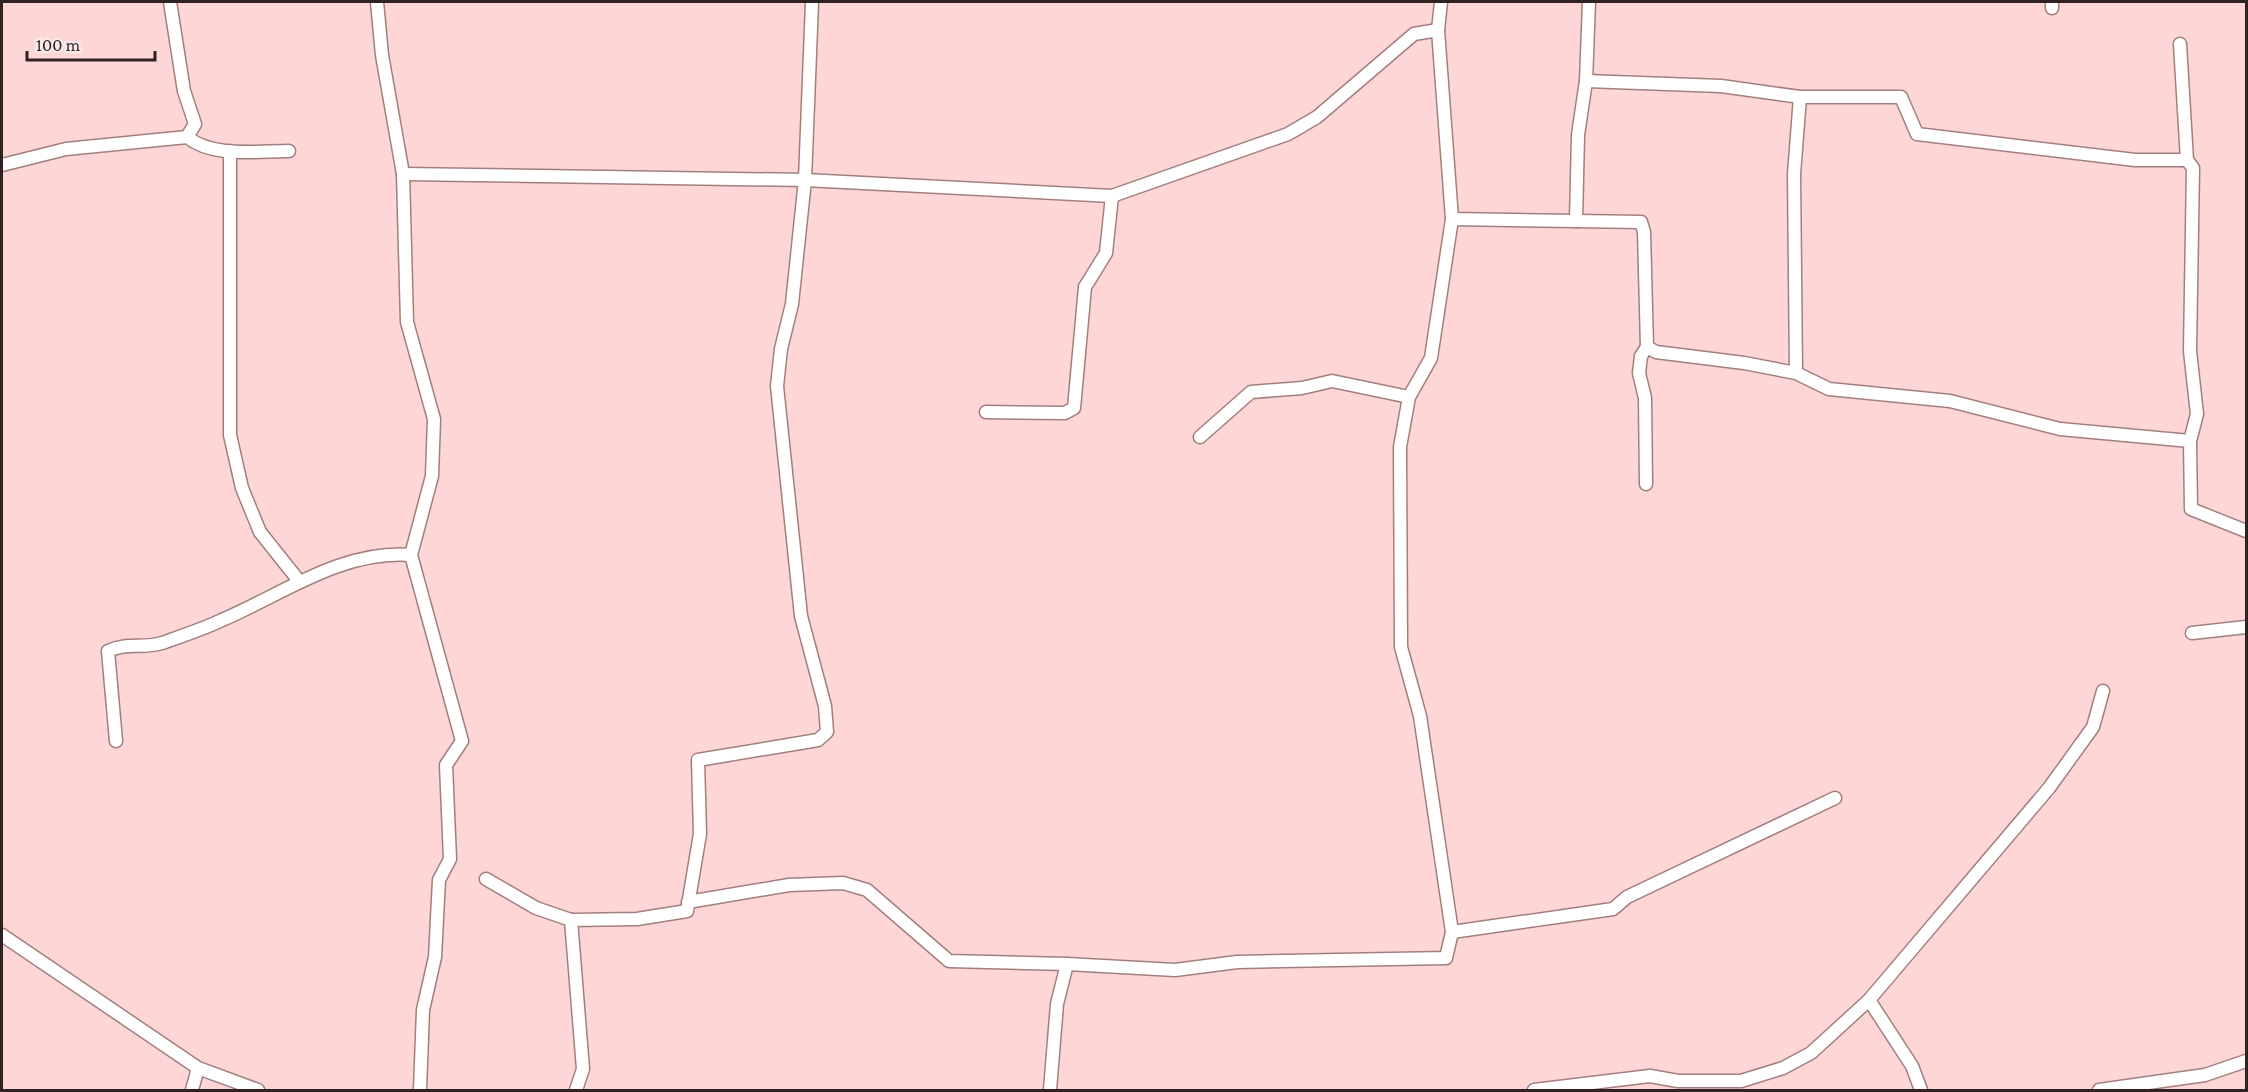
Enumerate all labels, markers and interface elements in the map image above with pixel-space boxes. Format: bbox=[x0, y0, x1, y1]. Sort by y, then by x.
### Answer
scale bar bbox=[27, 24, 154, 62]
text: 100 m bbox=[36, 35, 81, 55]

